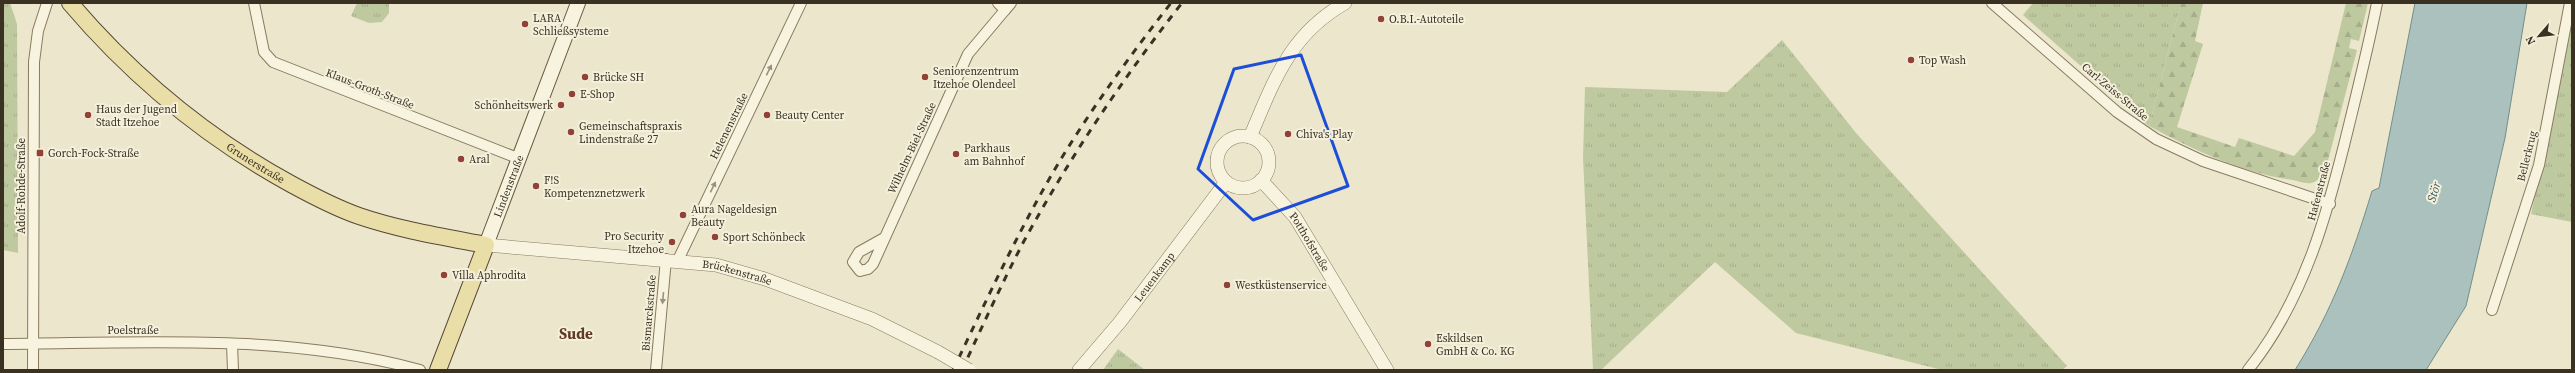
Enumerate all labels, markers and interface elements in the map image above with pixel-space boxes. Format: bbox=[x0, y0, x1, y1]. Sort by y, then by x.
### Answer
place label: LARA Schließsysteme bbox=[533, 11, 609, 39]
place label: O.B.I.-Autoteile bbox=[1389, 12, 1464, 27]
marker: O.B.I.-Autoteile bbox=[1376, 14, 1386, 24]
north arrow bbox=[2519, 16, 2559, 56]
marker: LARA Schließsysteme bbox=[520, 19, 530, 29]
text: N bbox=[2522, 33, 2539, 48]
place label: Top Wash bbox=[1919, 53, 1967, 68]
marker: Top Wash bbox=[1906, 55, 1916, 65]
street label: Carl-Zeiss-Straße bbox=[2078, 60, 2152, 125]
one-way arrow bbox=[766, 64, 772, 75]
place label: Seniorenzentrum Itzehoe Olendeel bbox=[933, 64, 1019, 92]
street label: Klaus-Groth-Straße bbox=[324, 65, 417, 113]
place label: Brücke SH bbox=[593, 70, 645, 85]
marker: Brücke SH bbox=[580, 72, 590, 82]
marker: Seniorenzentrum Itzehoe Olendeel bbox=[920, 72, 930, 82]
place label: E-Shop bbox=[580, 87, 615, 102]
marker: E-Shop bbox=[567, 89, 577, 99]
street label: Helenenstraße bbox=[706, 90, 752, 162]
place label: Schönheitswerk bbox=[475, 98, 554, 113]
street label: Wilhelm-Biel-Straße bbox=[884, 99, 940, 196]
marker: Schönheitswerk bbox=[556, 100, 566, 110]
place label: Haus der Jugend Stadt Itzehoe bbox=[96, 102, 178, 130]
place label: Beauty Center bbox=[775, 108, 845, 123]
marker: Haus der Jugend Stadt Itzehoe bbox=[83, 110, 93, 120]
marker: Beauty Center bbox=[762, 110, 772, 120]
place label: Gemeinschaftspraxis Lindenstraße 27 bbox=[579, 119, 682, 147]
marker: Gemeinschaftspraxis Lindenstraße 27 bbox=[566, 127, 576, 137]
place label: Chiva's Play bbox=[1296, 127, 1353, 142]
marker: Chiva's Play bbox=[1283, 129, 1293, 139]
street label: Bellerkrug bbox=[2513, 129, 2541, 183]
street label: Adolf-Rohde-Straße bbox=[14, 138, 29, 234]
street label: Grunerstraße bbox=[223, 139, 288, 187]
place label: Parkhaus am Bahnhof bbox=[964, 141, 1025, 169]
place label: Gorch-Fock-Straße bbox=[48, 146, 140, 161]
marker: Gorch-Fock-Straße bbox=[35, 148, 45, 158]
marker: Parkhaus am Bahnhof bbox=[951, 149, 961, 159]
place label: Aral bbox=[469, 152, 490, 167]
street label: Lindenstraße bbox=[490, 152, 527, 219]
marker: Aral bbox=[456, 154, 466, 164]
street label: Hafenstraße bbox=[2304, 159, 2334, 222]
place label: F!S Kompetenznetzwerk bbox=[544, 173, 646, 201]
water label: Stör bbox=[2423, 179, 2445, 204]
marker: F!S Kompetenznetzwerk bbox=[531, 181, 541, 191]
one-way arrow bbox=[710, 181, 716, 193]
place label: Aura Nageldesign Beauty bbox=[691, 202, 778, 230]
street label: Potthofstraße bbox=[1286, 209, 1334, 274]
marker: Aura Nageldesign Beauty bbox=[678, 210, 688, 220]
place label: Pro Security Itzehoe bbox=[604, 229, 664, 257]
place label: Sport Schönbeck bbox=[723, 230, 806, 245]
marker: Sport Schönbeck bbox=[710, 232, 720, 242]
marker: Pro Security Itzehoe bbox=[667, 237, 677, 247]
street label: Leuenkamp bbox=[1131, 249, 1178, 305]
street label: Brückenstraße bbox=[702, 256, 775, 289]
place label: Villa Aphrodita bbox=[452, 268, 527, 283]
marker: Villa Aphrodita bbox=[439, 270, 449, 280]
street label: Bismarckstraße bbox=[638, 274, 660, 352]
place label: Westküstenservice bbox=[1235, 278, 1327, 293]
marker: Westküstenservice bbox=[1222, 280, 1232, 290]
one-way arrow bbox=[659, 292, 666, 304]
street label: Poelstraße bbox=[107, 323, 159, 338]
district label: Sude bbox=[559, 323, 593, 344]
place label: Eskildsen GmbH & Co. KG bbox=[1436, 331, 1515, 359]
marker: Eskildsen GmbH & Co. KG bbox=[1423, 339, 1433, 349]

